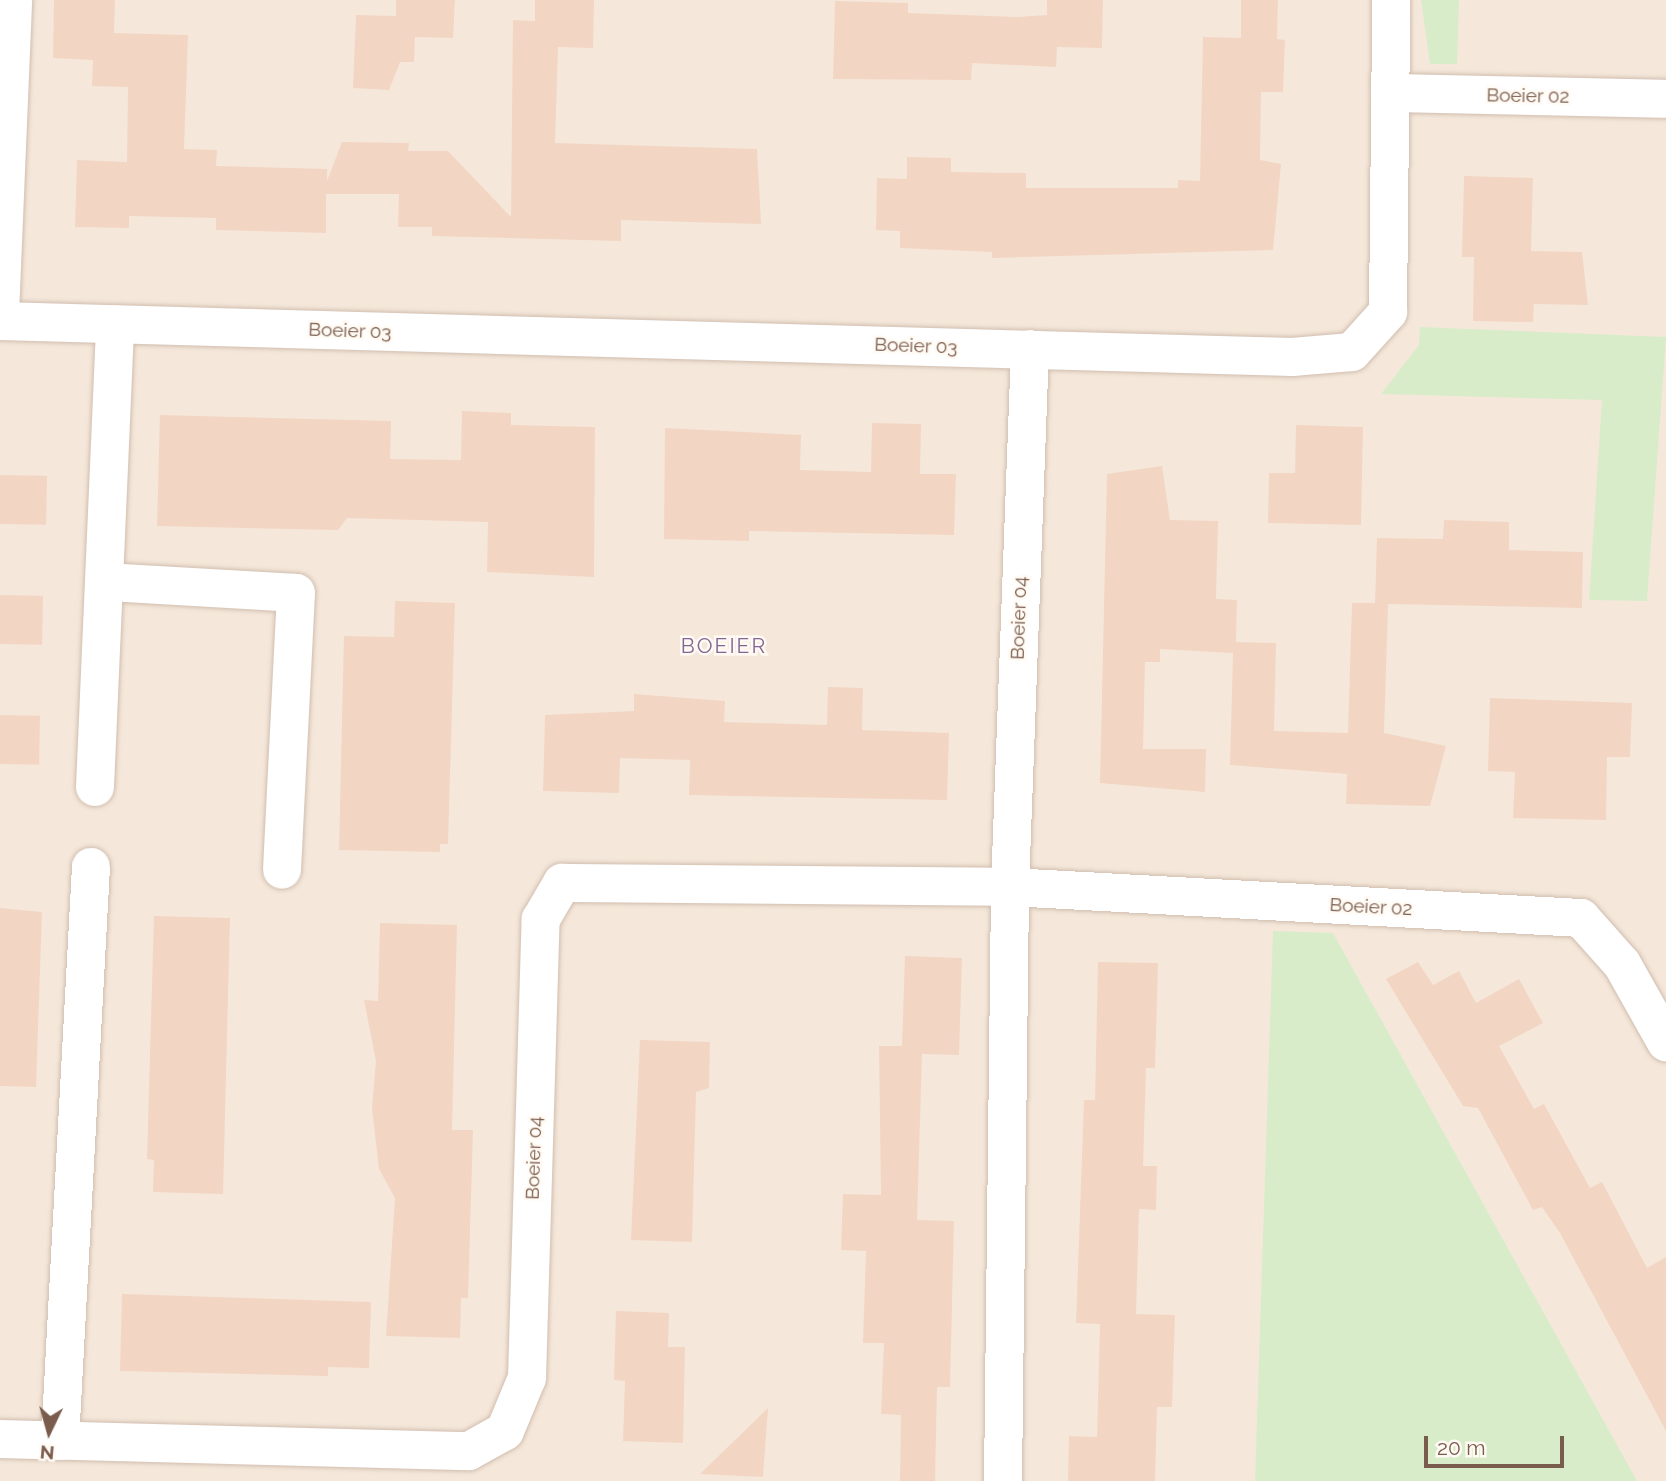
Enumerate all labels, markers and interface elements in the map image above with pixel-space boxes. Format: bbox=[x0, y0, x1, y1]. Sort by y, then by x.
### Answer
street label: Boeier 02 bbox=[1486, 84, 1570, 108]
street label: Boeier 03 bbox=[308, 318, 392, 344]
street label: Boeier 03 bbox=[874, 333, 958, 359]
street label: Boeier 04 bbox=[1006, 576, 1032, 660]
district label: BOEIER bbox=[682, 633, 766, 659]
street label: Boeier 02 bbox=[1329, 893, 1413, 921]
street label: Boeier 04 bbox=[521, 1116, 547, 1200]
north arrow bbox=[14, 1397, 84, 1467]
scale bar bbox=[1428, 1422, 1568, 1466]
text: 20 m bbox=[1437, 1435, 1485, 1460]
text: N bbox=[39, 1441, 55, 1465]

